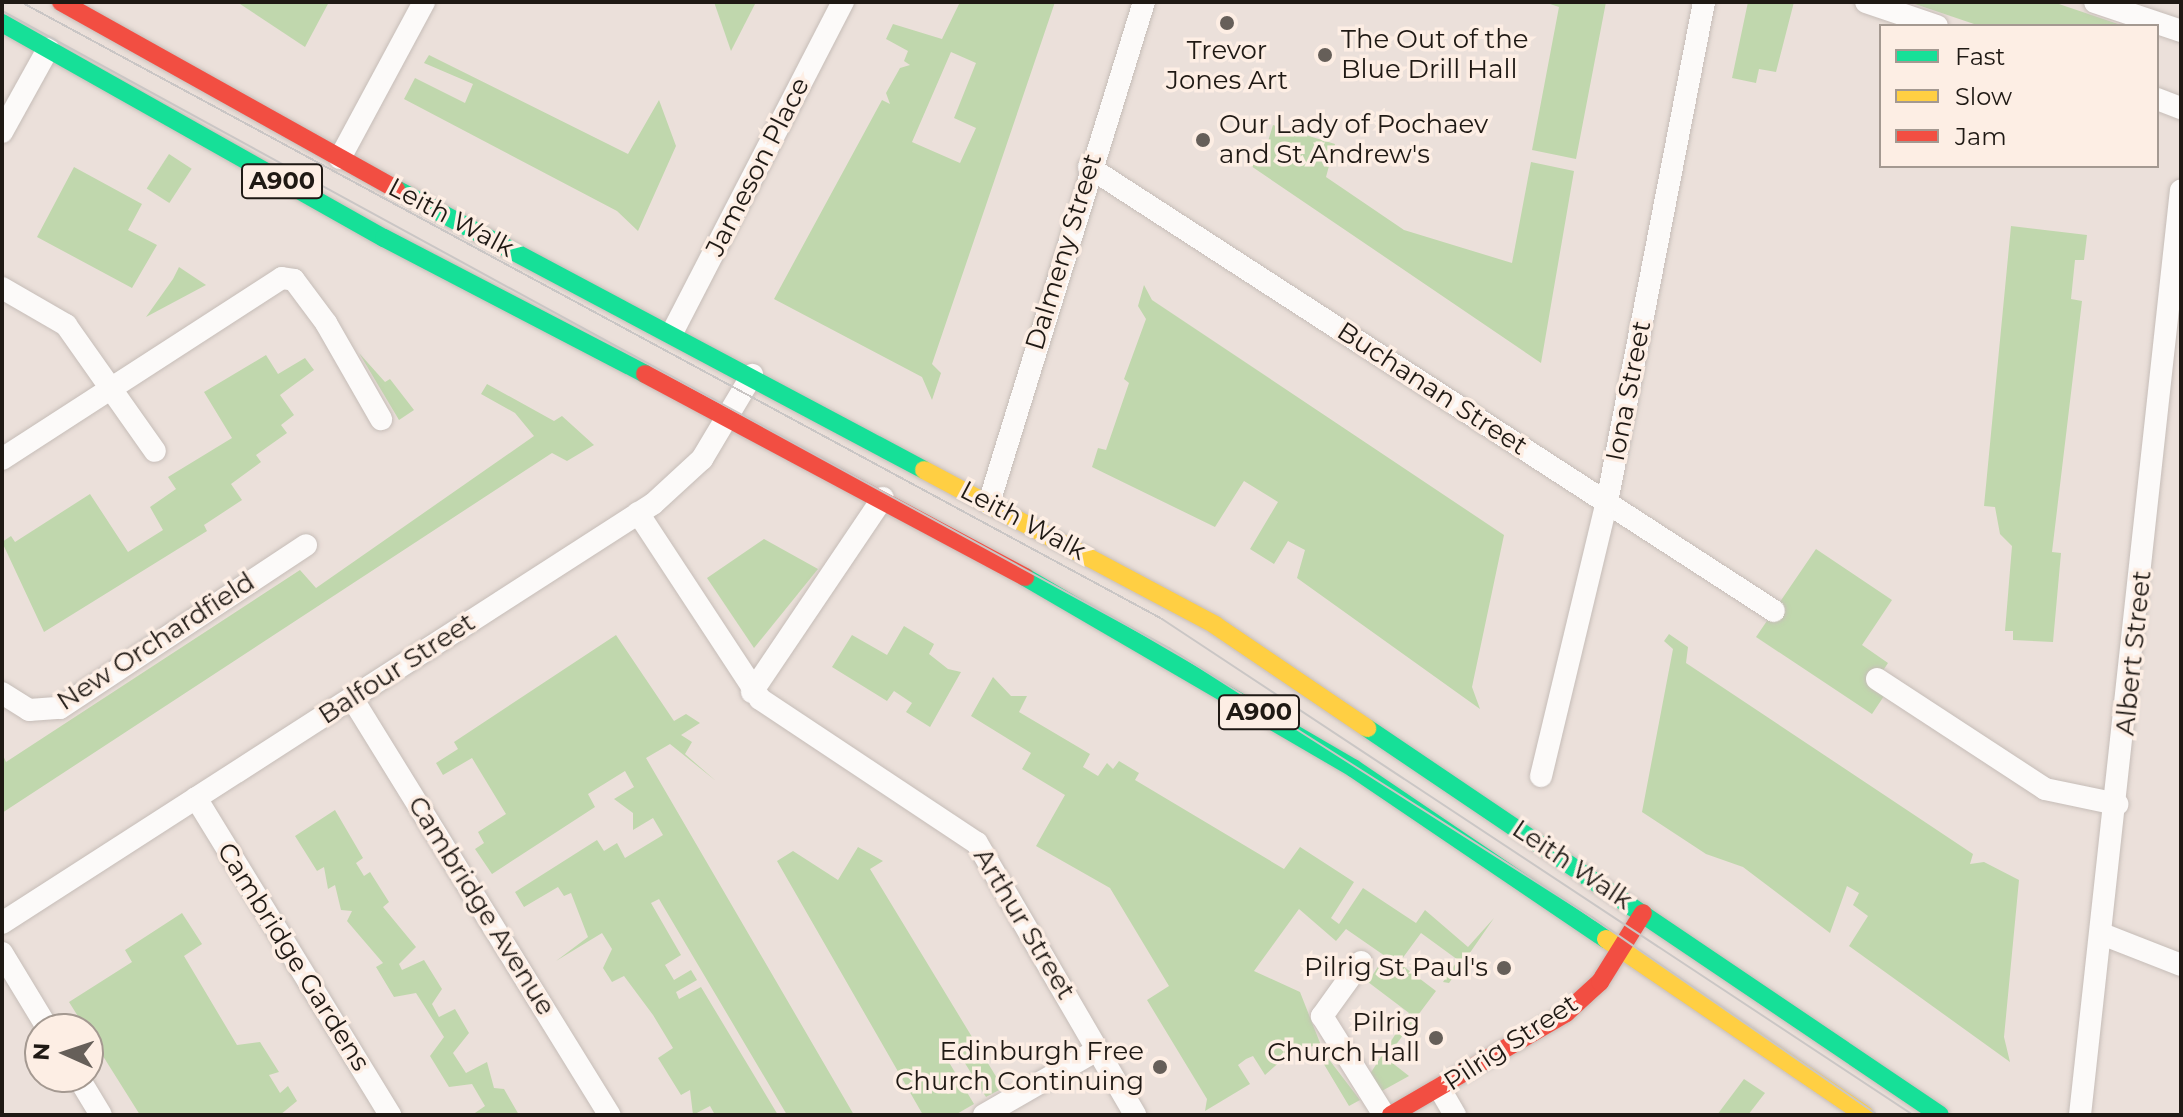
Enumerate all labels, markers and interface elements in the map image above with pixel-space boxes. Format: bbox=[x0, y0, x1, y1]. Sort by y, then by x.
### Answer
marker: Trevor Jones Art bbox=[1218, 14, 1236, 32]
place label: The Out of the Blue Drill Hall bbox=[1341, 24, 1528, 86]
legend bbox=[1879, 24, 2159, 168]
place label: Trevor Jones Art bbox=[1166, 35, 1288, 96]
text: Fast bbox=[1955, 42, 2005, 71]
marker: The Out of the Blue Drill Hall bbox=[1316, 46, 1334, 64]
street label: Jameson Place bbox=[700, 73, 816, 261]
text: Slow bbox=[1955, 82, 2012, 111]
place label: Our Lady of Pochaev and St Andrew's bbox=[1219, 109, 1488, 170]
text: Jam bbox=[1955, 122, 2007, 151]
marker: Our Lady of Pochaev and St Andrew's bbox=[1194, 131, 1212, 149]
street label: Dalmeny Street bbox=[1019, 150, 1109, 354]
road number: A900 bbox=[240, 161, 324, 201]
street label: Leith Walk bbox=[383, 172, 519, 264]
street label: Buchanan Street bbox=[1331, 316, 1533, 462]
street label: Iona Street bbox=[1600, 318, 1658, 464]
street label: Leith Walk bbox=[955, 475, 1091, 567]
street label: New Orchardfield bbox=[51, 567, 261, 717]
street label: Albert Street bbox=[2110, 569, 2158, 737]
street label: Balfour Street bbox=[313, 607, 481, 731]
road number: A900 bbox=[1217, 692, 1301, 732]
street label: Cambridge Avenue bbox=[401, 791, 561, 1021]
street label: Leith Walk bbox=[1506, 814, 1638, 916]
street label: Cambridge Gardens bbox=[210, 837, 376, 1077]
street label: Arthur Street bbox=[967, 843, 1081, 1005]
place label: Pilrig St Paul's bbox=[1304, 952, 1488, 984]
marker: Pilrig St Paul's bbox=[1495, 959, 1513, 977]
street label: Pilrig Street bbox=[1438, 988, 1584, 1098]
place label: Pilrig Church Hall bbox=[1267, 1007, 1420, 1068]
north arrow bbox=[24, 1013, 104, 1093]
marker: Pilrig Church Hall bbox=[1427, 1029, 1445, 1047]
place label: Edinburgh Free Church Continuing bbox=[895, 1036, 1144, 1098]
text: N bbox=[28, 1042, 55, 1061]
marker: Edinburgh Free Church Continuing bbox=[1151, 1058, 1169, 1076]

